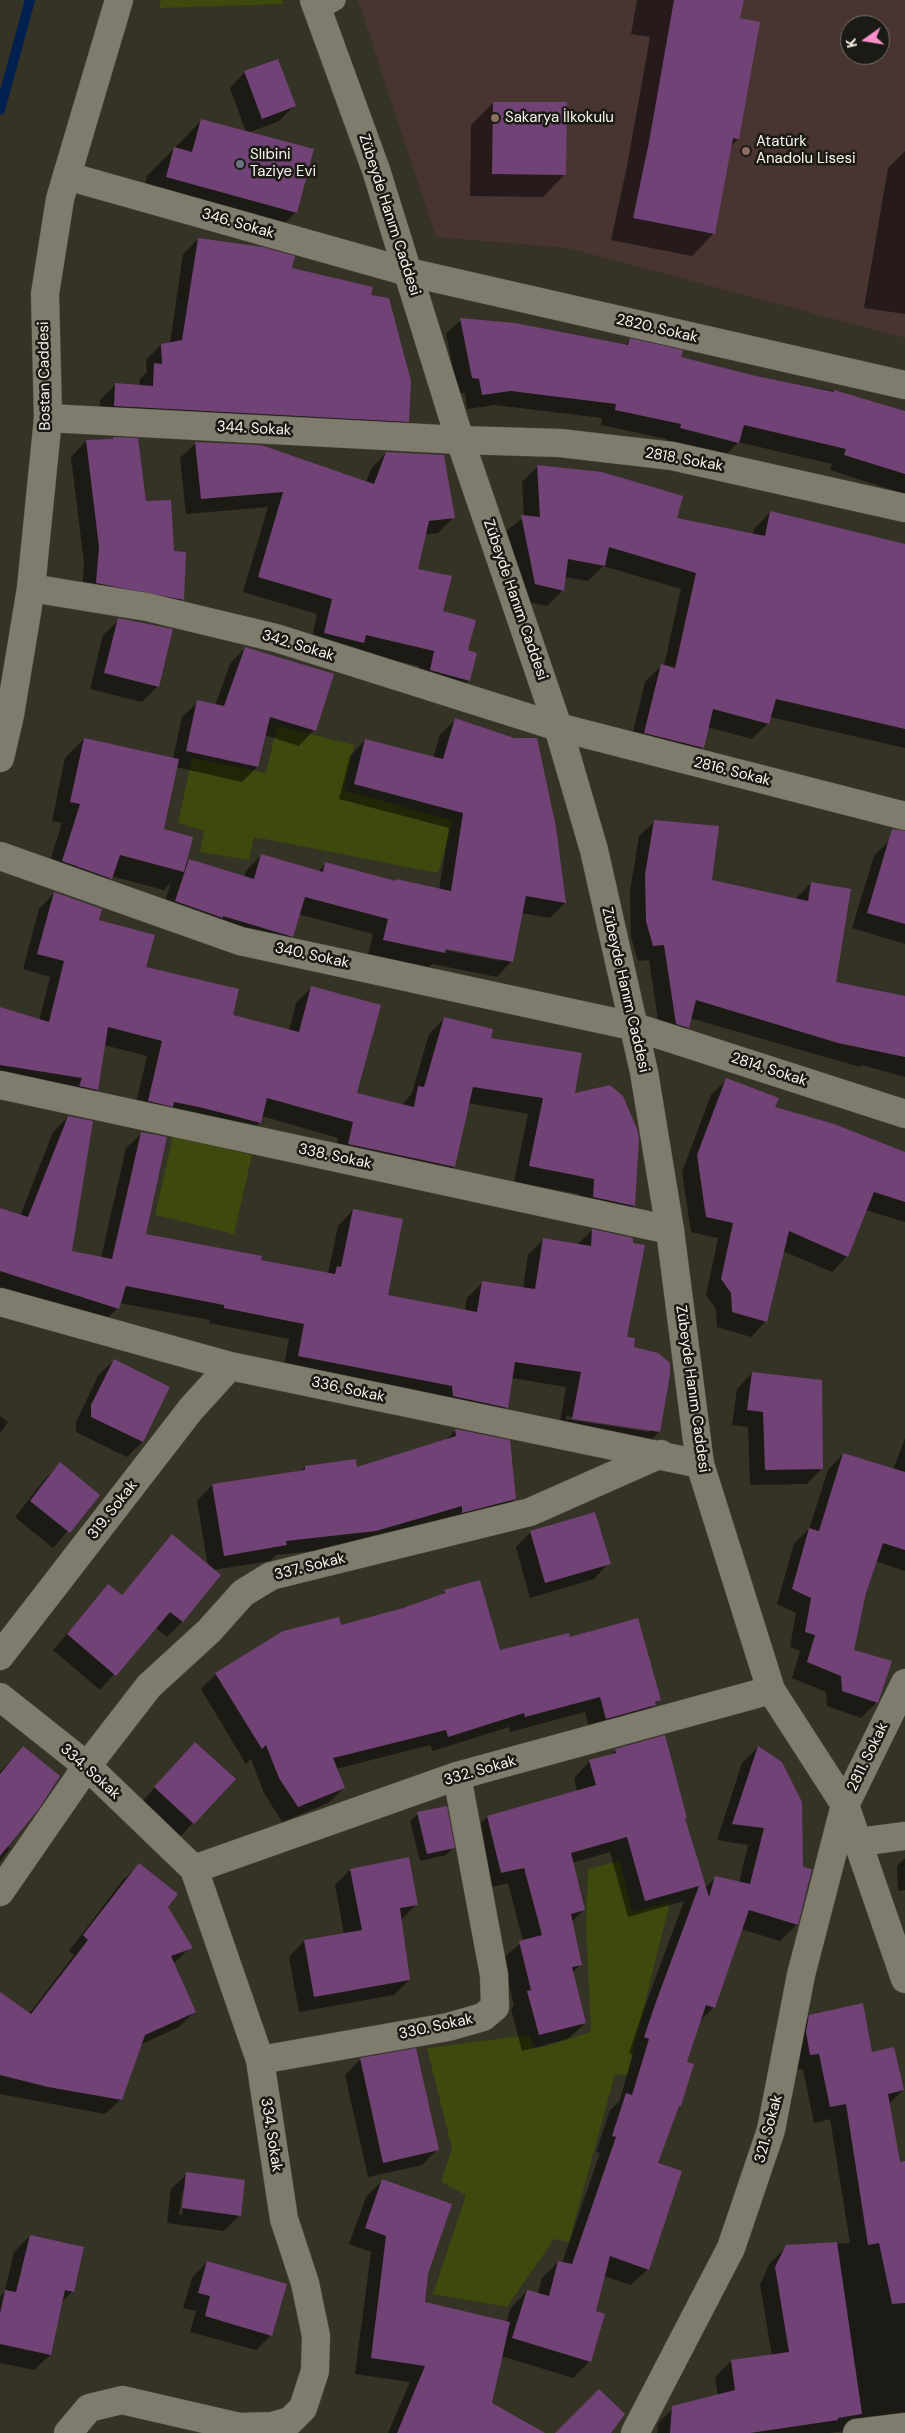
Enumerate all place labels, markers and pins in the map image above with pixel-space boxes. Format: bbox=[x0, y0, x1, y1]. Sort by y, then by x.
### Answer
place label: Sakarya İlkokulu bbox=[505, 109, 614, 127]
marker: Sakarya İlkokulu bbox=[489, 112, 501, 124]
place label: Atatürk Anadolu Lisesi bbox=[756, 133, 856, 168]
marker: Atatürk Anadolu Lisesi bbox=[740, 145, 752, 157]
place label: Slıbini Taziye Evi bbox=[250, 146, 316, 181]
marker: Slıbini Taziye Evi bbox=[234, 158, 246, 170]

